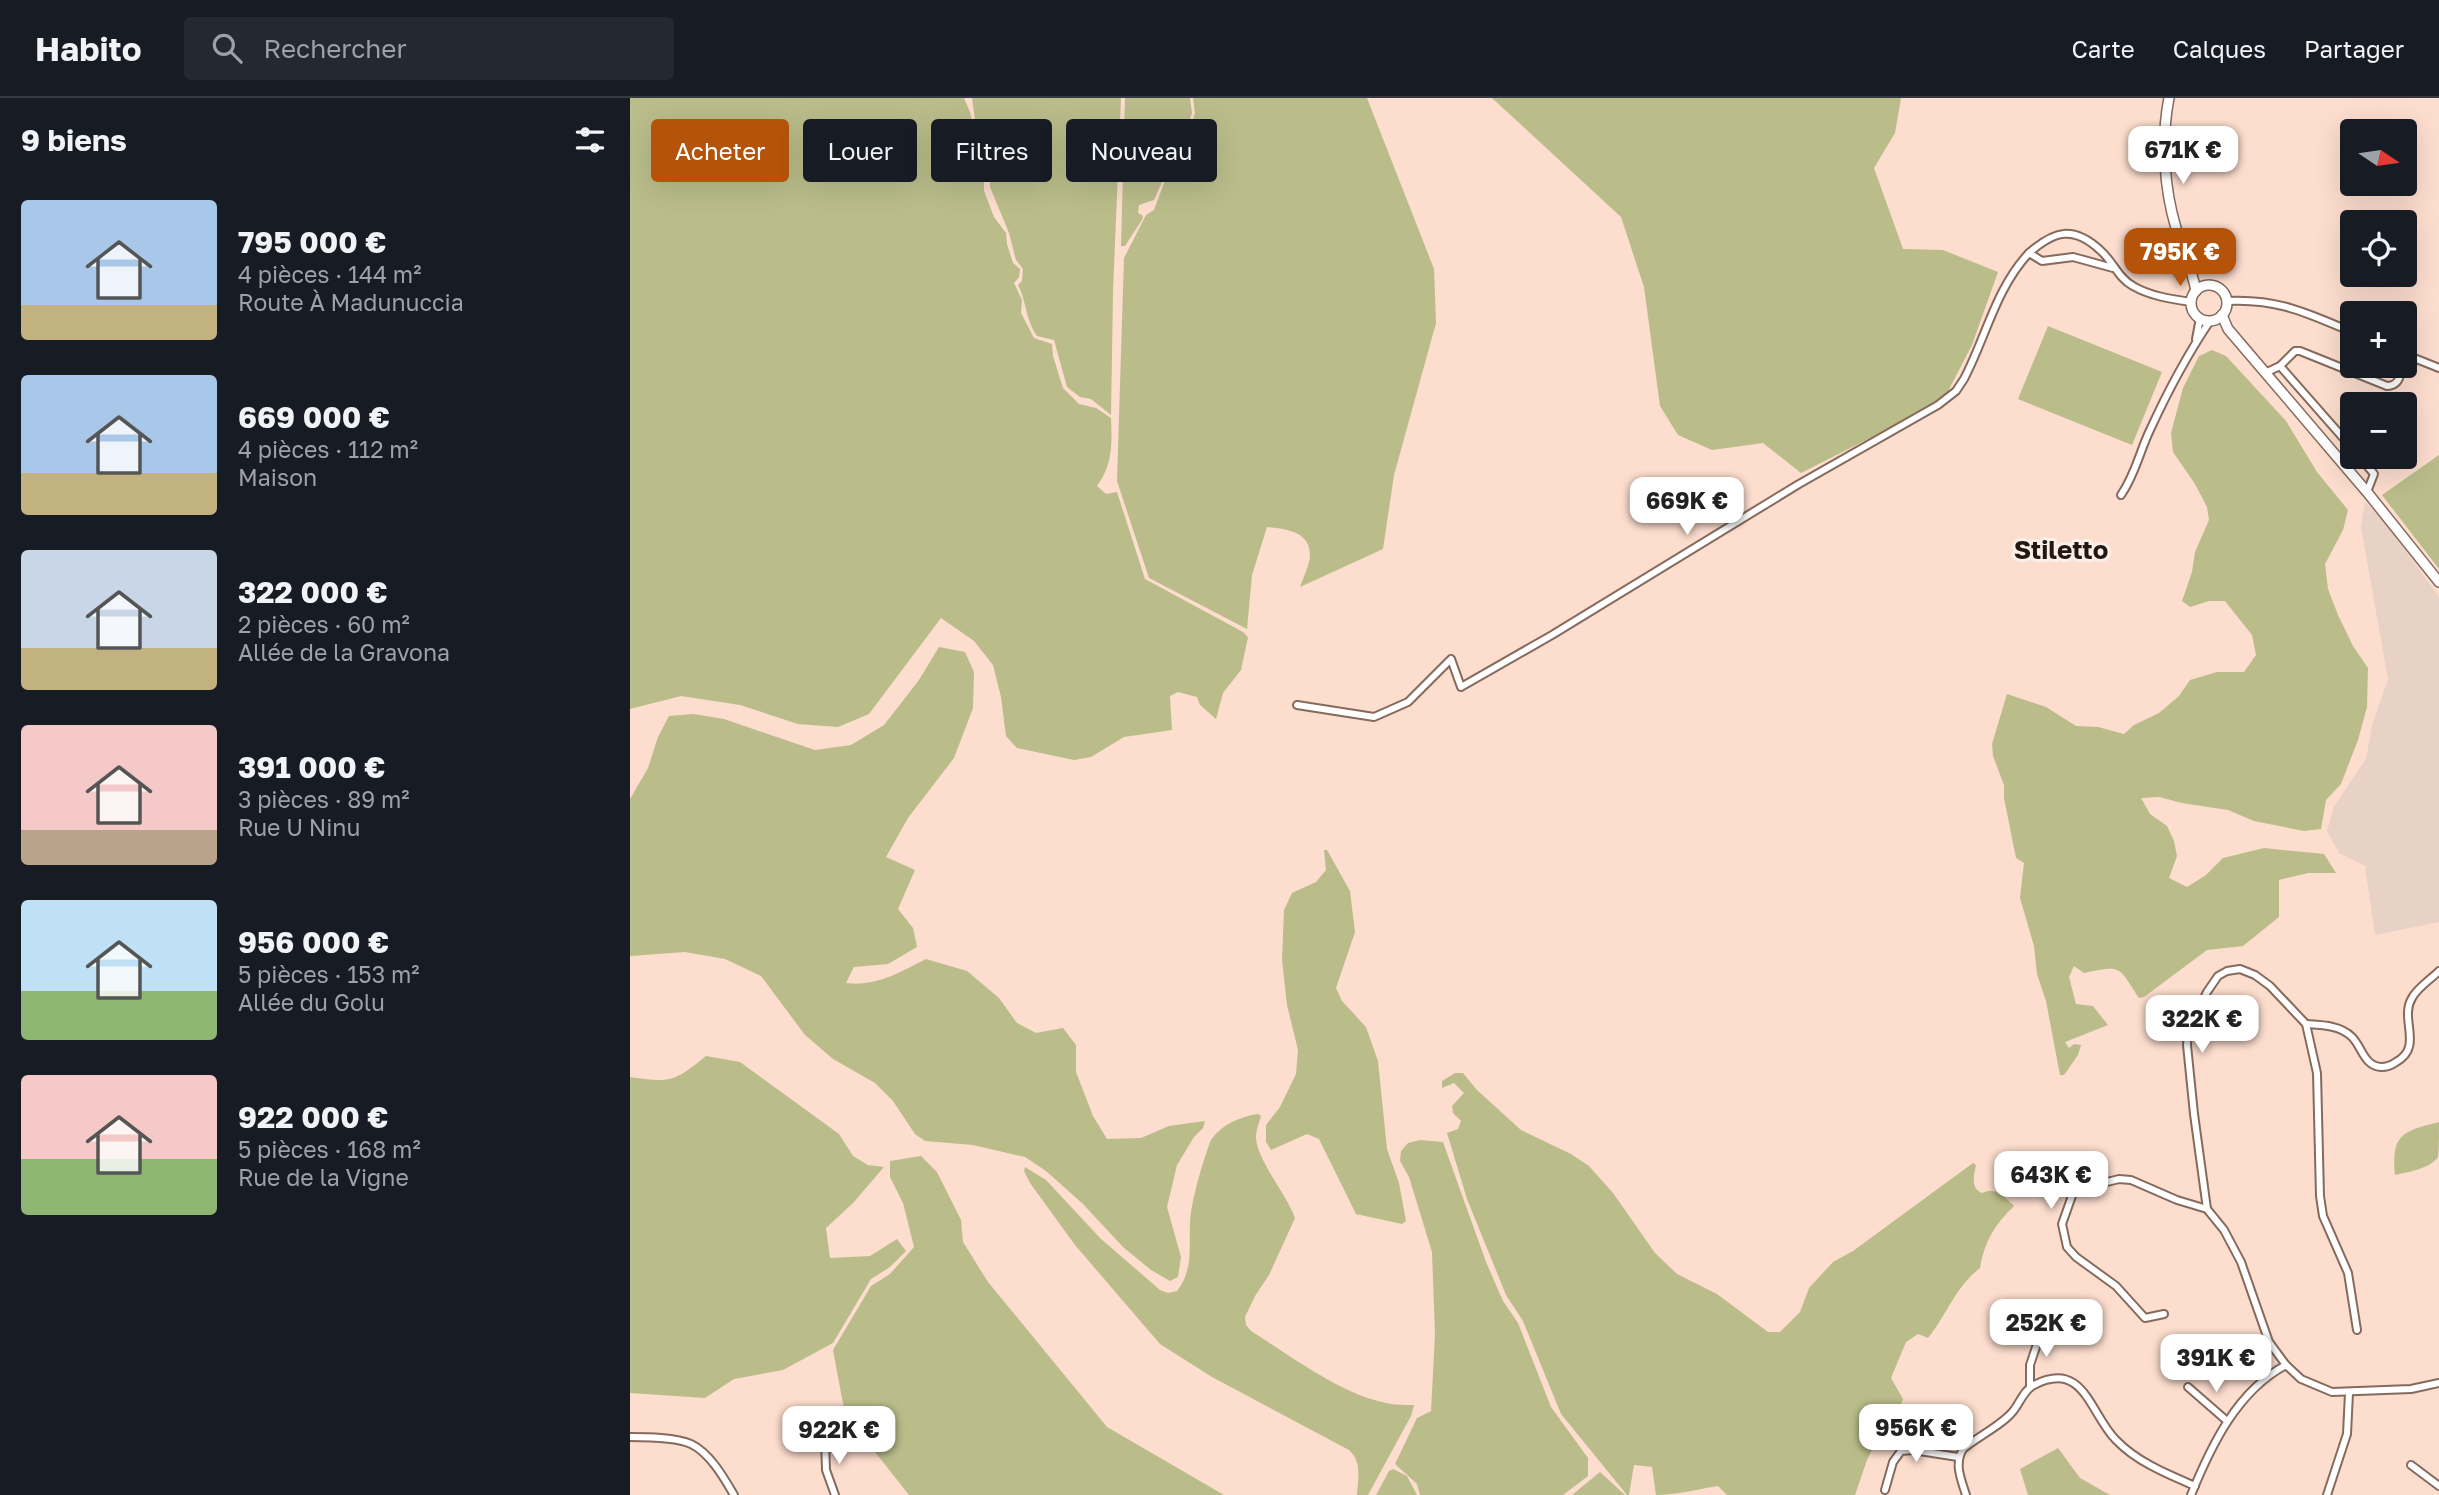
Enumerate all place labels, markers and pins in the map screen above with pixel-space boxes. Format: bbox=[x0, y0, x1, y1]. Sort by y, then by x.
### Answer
pin: 671K € bbox=[2126, 126, 2240, 186]
pin: 795K € bbox=[2123, 228, 2237, 288]
pin: 669K € bbox=[1630, 478, 1744, 537]
pin: 322K € bbox=[2145, 996, 2259, 1055]
pin: 643K € bbox=[1994, 1152, 2108, 1211]
pin: 252K € bbox=[1989, 1300, 2103, 1359]
pin: 391K € bbox=[2159, 1334, 2273, 1394]
pin: 956K € bbox=[1859, 1404, 1973, 1464]
pin: 922K € bbox=[782, 1406, 896, 1466]

